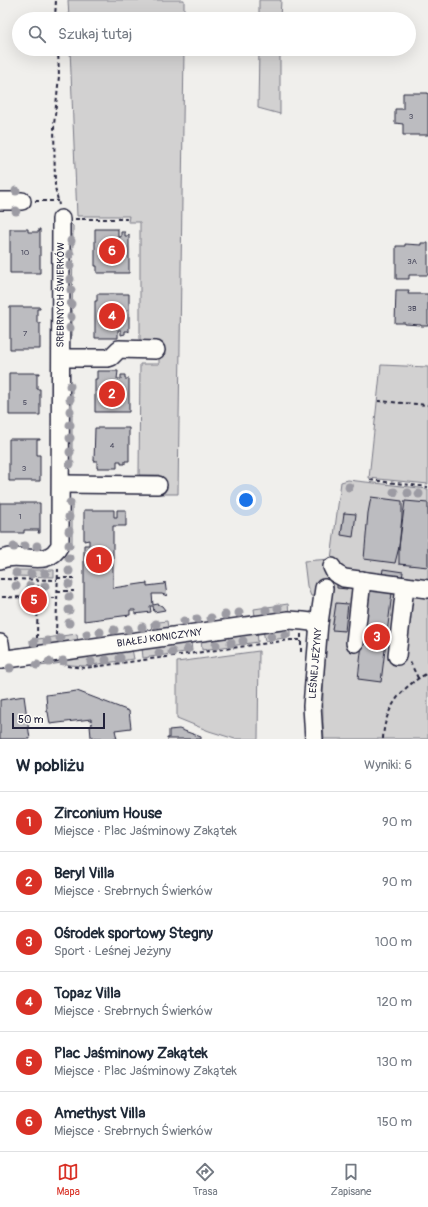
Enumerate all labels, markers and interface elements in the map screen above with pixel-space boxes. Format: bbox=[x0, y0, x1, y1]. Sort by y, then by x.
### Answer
search box bbox=[12, 12, 416, 56]
icon: search bbox=[26, 23, 48, 45]
text: Szukaj tutaj bbox=[58, 25, 132, 44]
house number: 3 bbox=[409, 112, 414, 121]
pin: 6 bbox=[99, 236, 125, 266]
street label: SREBRNYCH ŚWIERKÓW bbox=[53, 242, 67, 348]
house number: 10 bbox=[21, 248, 30, 257]
house number: 3A bbox=[407, 257, 417, 266]
pin: 4 bbox=[99, 301, 125, 331]
house number: 3B bbox=[408, 304, 417, 313]
house number: 7 bbox=[23, 329, 28, 338]
pin: 2 bbox=[99, 379, 125, 409]
house number: 5 bbox=[23, 398, 27, 407]
house number: 4 bbox=[110, 441, 115, 450]
house number: 3 bbox=[22, 464, 27, 473]
your location bbox=[236, 490, 256, 510]
house number: 1 bbox=[18, 512, 22, 521]
pin: 1 bbox=[86, 545, 112, 575]
pin: 5 bbox=[21, 585, 47, 615]
pin: 3 bbox=[364, 622, 390, 652]
street label: BIAŁEJ KONICZYNY bbox=[116, 626, 203, 650]
street label: LEŚNEJ JEŻYNY bbox=[307, 627, 325, 699]
scale bar bbox=[12, 711, 105, 730]
text: 50 m bbox=[18, 713, 44, 726]
text: W pobliżu bbox=[16, 755, 84, 776]
text: Wyniki: 6 bbox=[364, 757, 412, 773]
text: Zirconium House bbox=[54, 804, 162, 823]
text: 1 bbox=[26, 814, 32, 830]
text: 90 m bbox=[382, 814, 412, 830]
text: Miejsce · Plac Jaśminowy Zakątek bbox=[54, 823, 237, 839]
text: Beryl Villa bbox=[54, 864, 114, 883]
text: 2 bbox=[25, 874, 33, 890]
text: 90 m bbox=[382, 874, 412, 890]
text: Miejsce · Srebrnych Świerków bbox=[54, 883, 212, 899]
text: Ośrodek sportowy Stegny bbox=[54, 924, 213, 943]
text: 3 bbox=[25, 934, 33, 950]
text: 100 m bbox=[375, 934, 412, 950]
text: Sport · Leśnej Jeżyny bbox=[54, 943, 171, 959]
text: Topaz Villa bbox=[54, 984, 121, 1003]
text: 4 bbox=[25, 994, 33, 1010]
text: 120 m bbox=[376, 994, 412, 1010]
text: Miejsce · Srebrnych Świerków bbox=[54, 1003, 212, 1019]
text: Plac Jaśminowy Zakątek bbox=[54, 1044, 208, 1063]
text: 5 bbox=[25, 1054, 33, 1070]
text: 130 m bbox=[376, 1054, 412, 1070]
text: Miejsce · Plac Jaśminowy Zakątek bbox=[54, 1063, 237, 1079]
text: Amethyst Villa bbox=[54, 1104, 145, 1123]
text: 6 bbox=[25, 1114, 33, 1130]
text: 150 m bbox=[377, 1114, 412, 1130]
text: Miejsce · Srebrnych Świerków bbox=[54, 1123, 212, 1139]
tab: Mapa bbox=[56, 1161, 80, 1198]
tab: Trasa bbox=[193, 1161, 218, 1198]
tab: Zapisane bbox=[330, 1161, 372, 1198]

